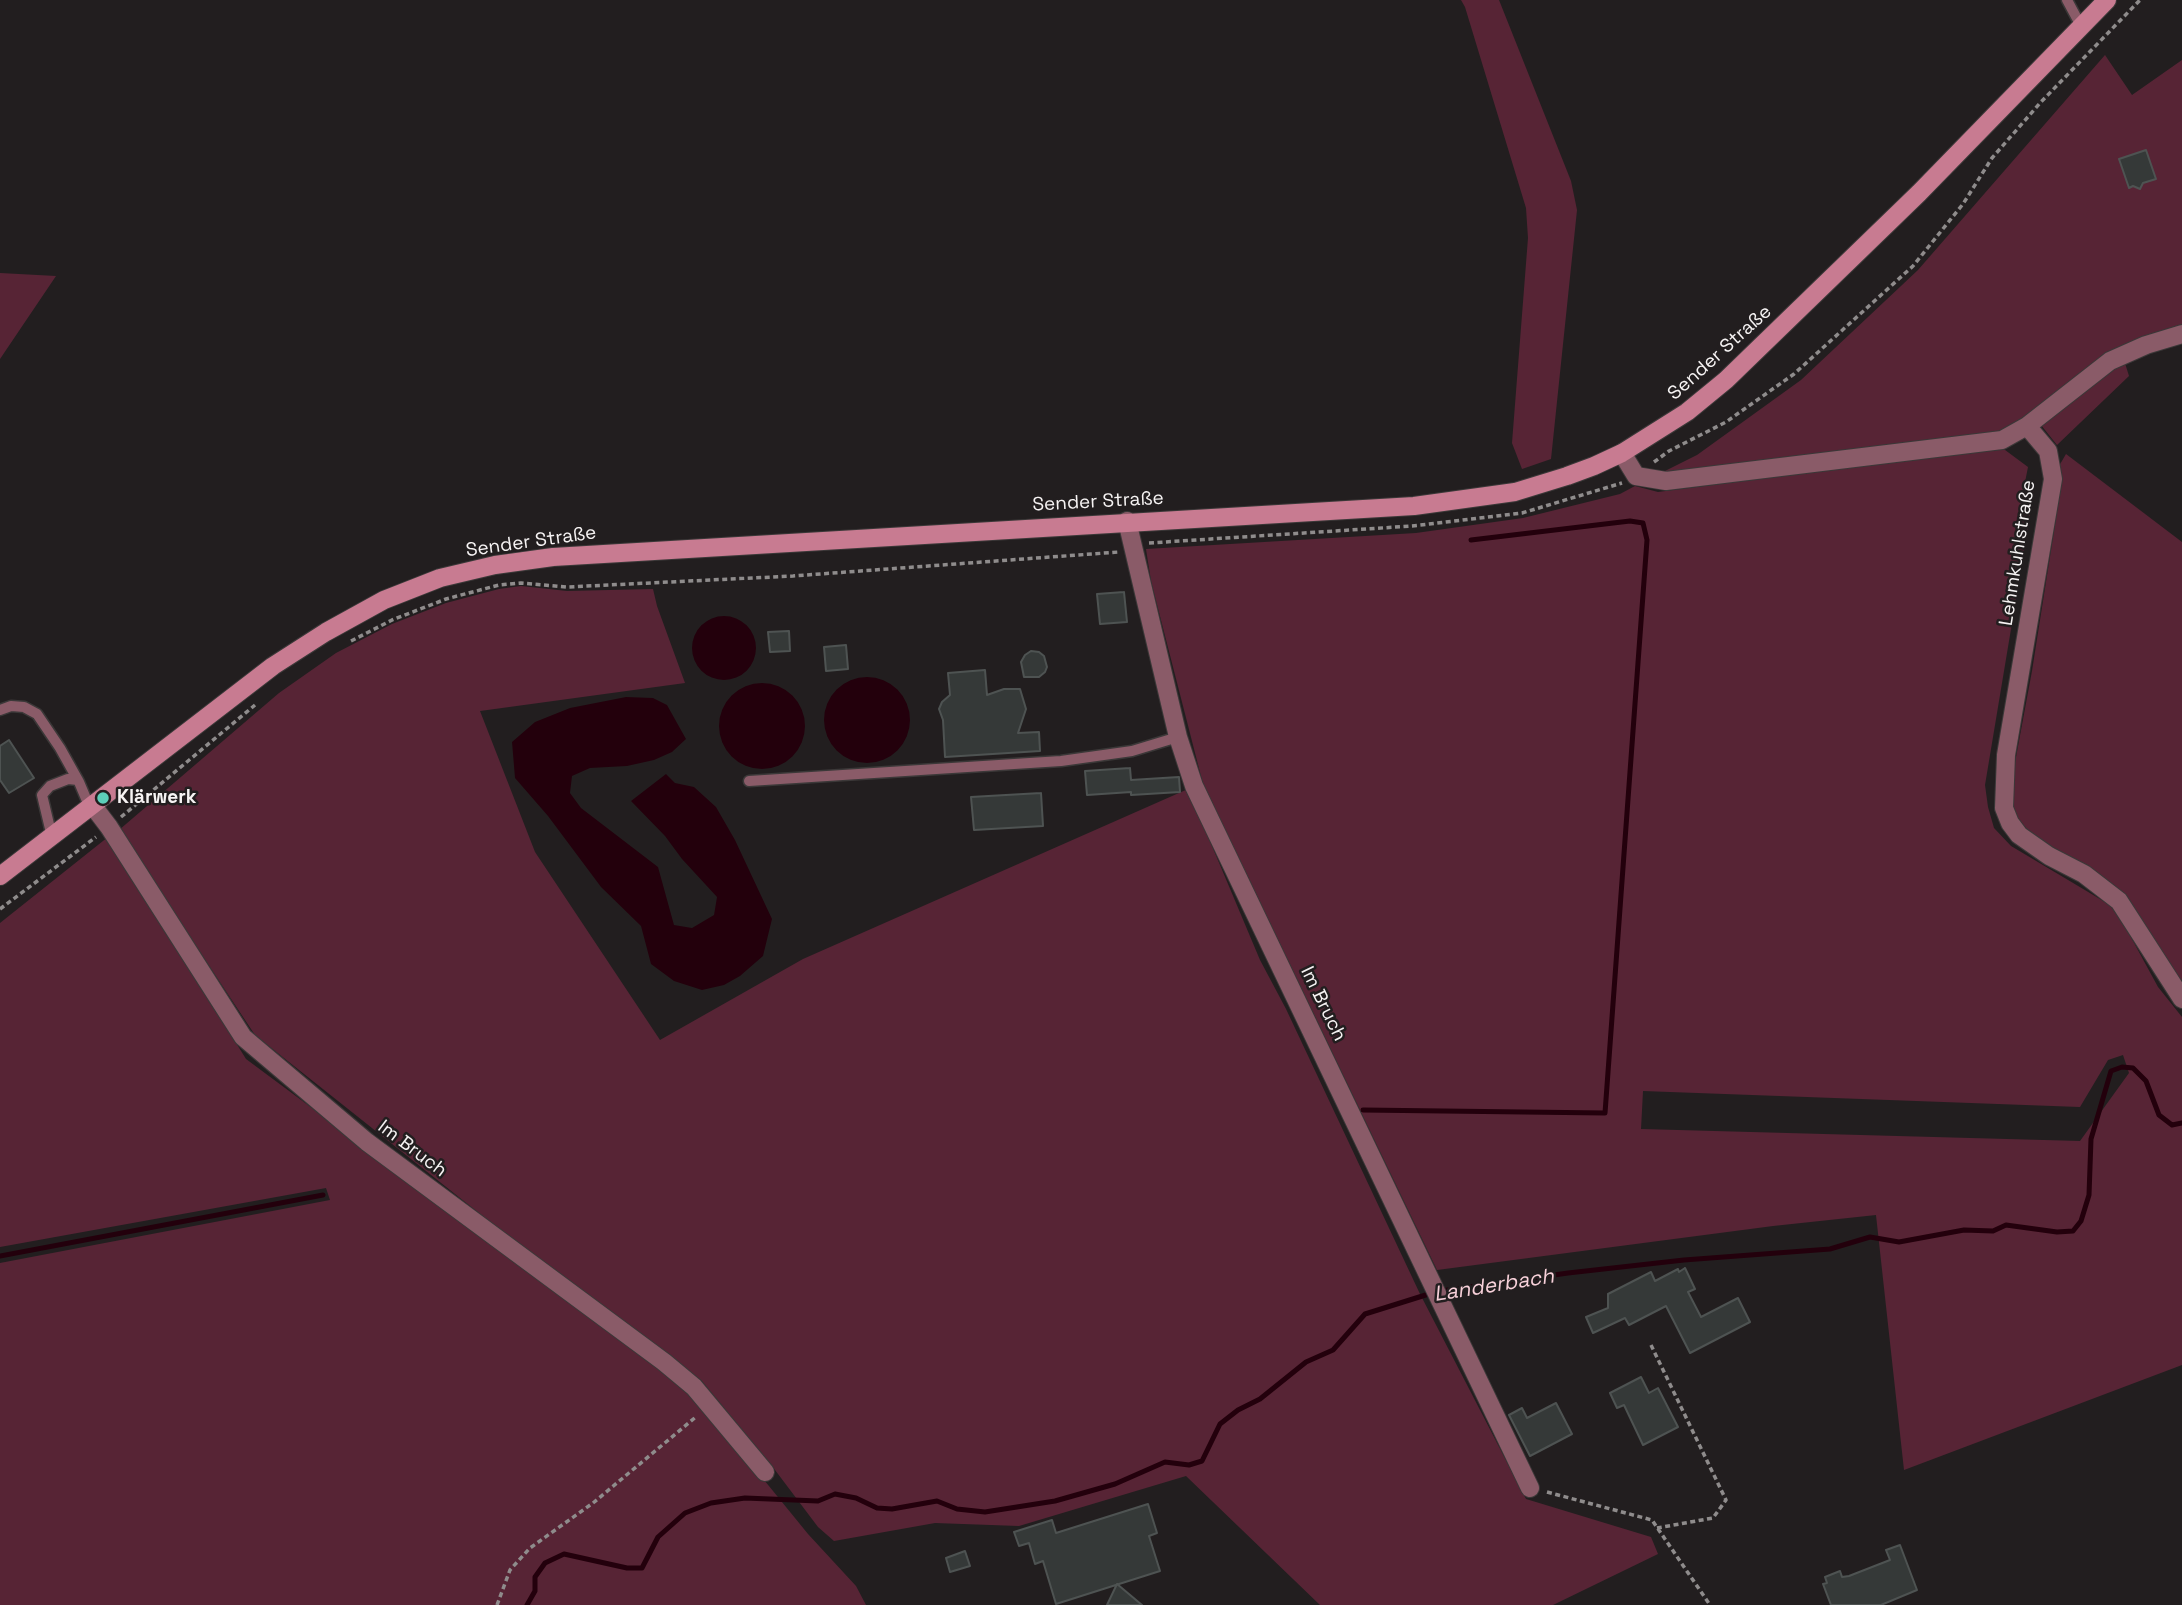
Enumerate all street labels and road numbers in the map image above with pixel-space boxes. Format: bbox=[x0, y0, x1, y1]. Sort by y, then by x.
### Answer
street label: Sender Straße bbox=[1664, 301, 1776, 405]
street label: Lehmkuhlstraße bbox=[1995, 479, 2041, 627]
street label: Sender Straße bbox=[1032, 487, 1164, 517]
street label: Sender Straße bbox=[464, 522, 598, 562]
street label: Im Bruch bbox=[1295, 963, 1351, 1045]
street label: Im Bruch bbox=[373, 1116, 451, 1182]

